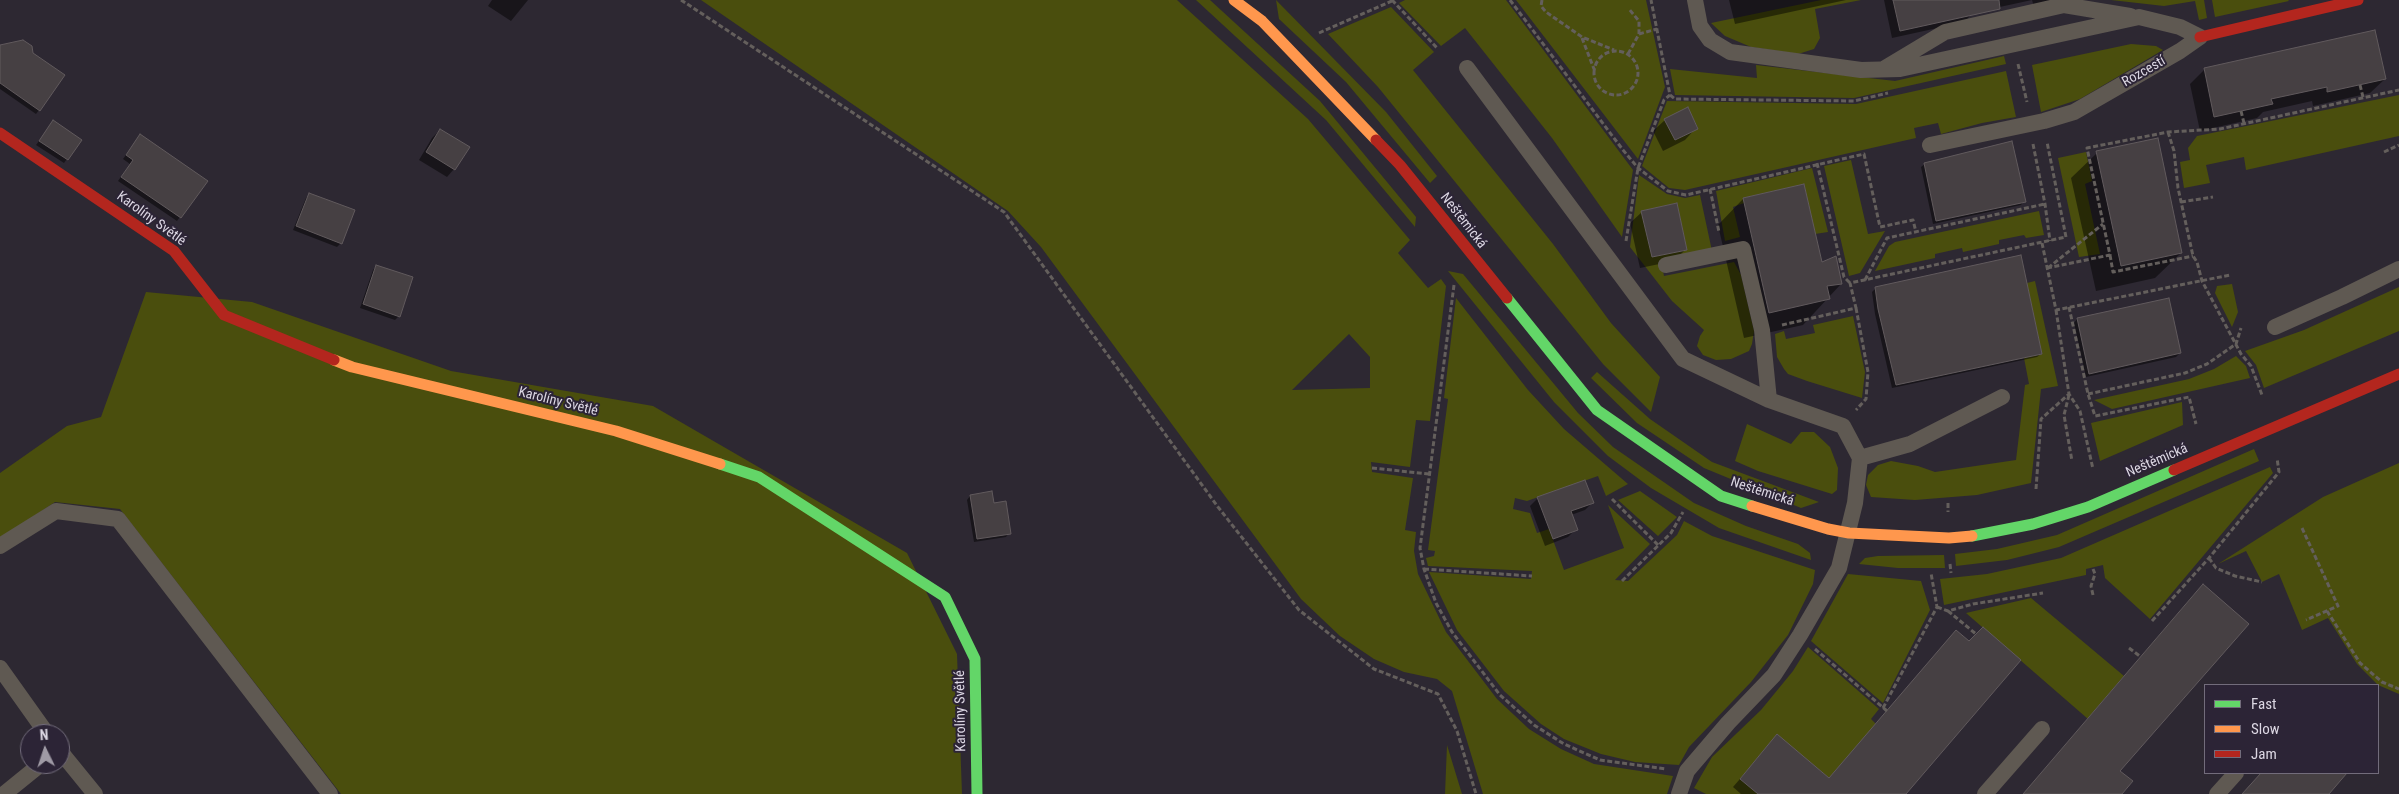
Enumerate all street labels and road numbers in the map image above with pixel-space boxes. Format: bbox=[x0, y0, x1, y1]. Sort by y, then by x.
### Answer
street label: Rozcestí bbox=[2119, 53, 2169, 91]
street label: Karolíny Světlé bbox=[113, 188, 189, 250]
street label: Neštěmická bbox=[1436, 190, 1490, 252]
street label: Karolíny Světlé bbox=[516, 384, 600, 420]
street label: Neštěmická bbox=[2124, 440, 2190, 482]
street label: Neštěmická bbox=[1728, 474, 1796, 510]
street label: Karolíny Světlé bbox=[952, 670, 970, 752]

